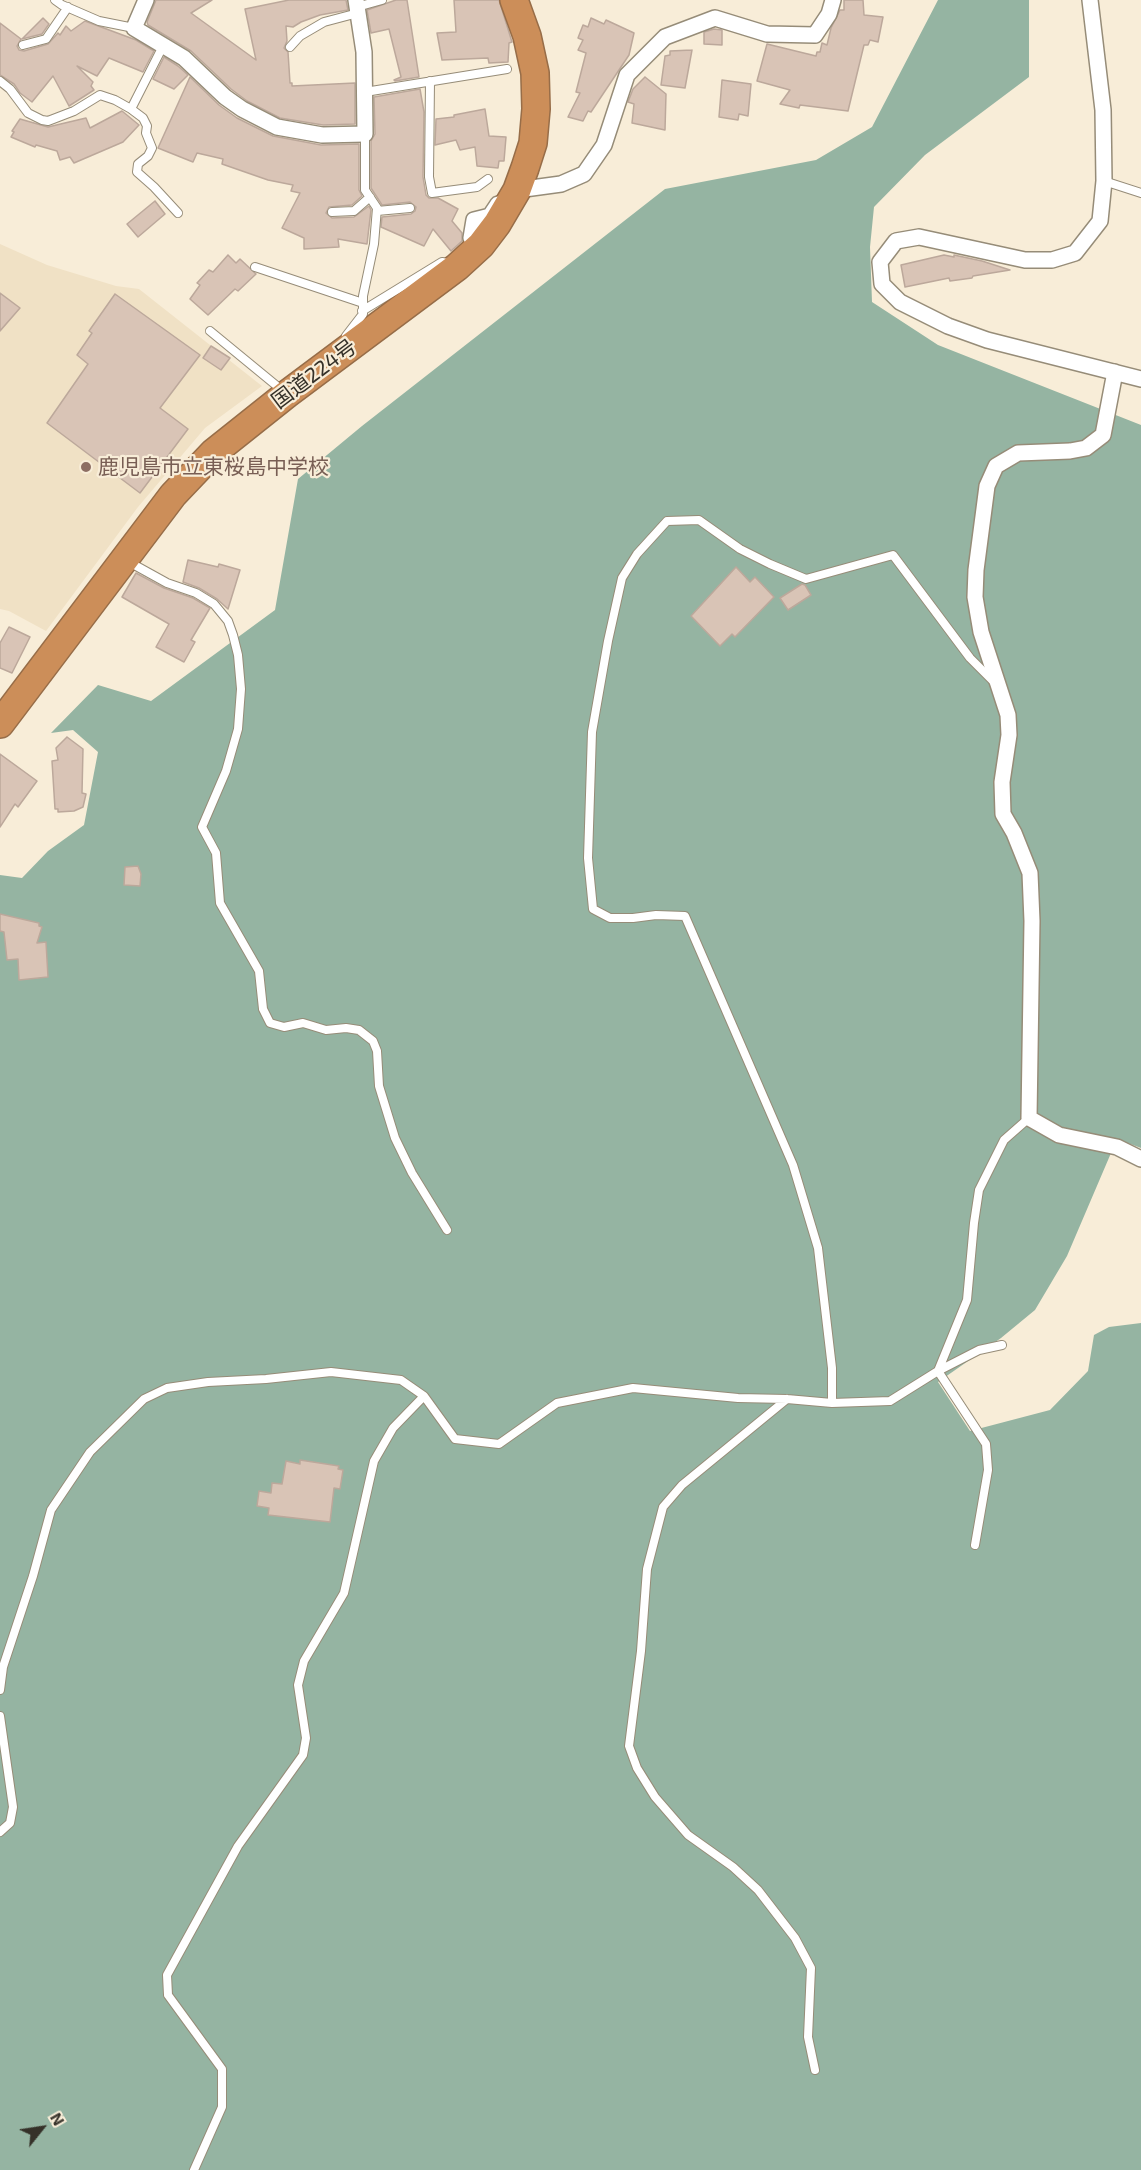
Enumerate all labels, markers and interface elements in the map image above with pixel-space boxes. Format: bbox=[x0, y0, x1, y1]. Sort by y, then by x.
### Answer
street label: 国道224号 bbox=[267, 334, 361, 414]
place label: 鹿児島市立東桜島中学校 bbox=[98, 454, 329, 480]
marker: 鹿児島市立東桜島中学校 bbox=[79, 460, 93, 474]
north arrow bbox=[12, 2098, 72, 2158]
text: N bbox=[47, 2109, 69, 2129]

